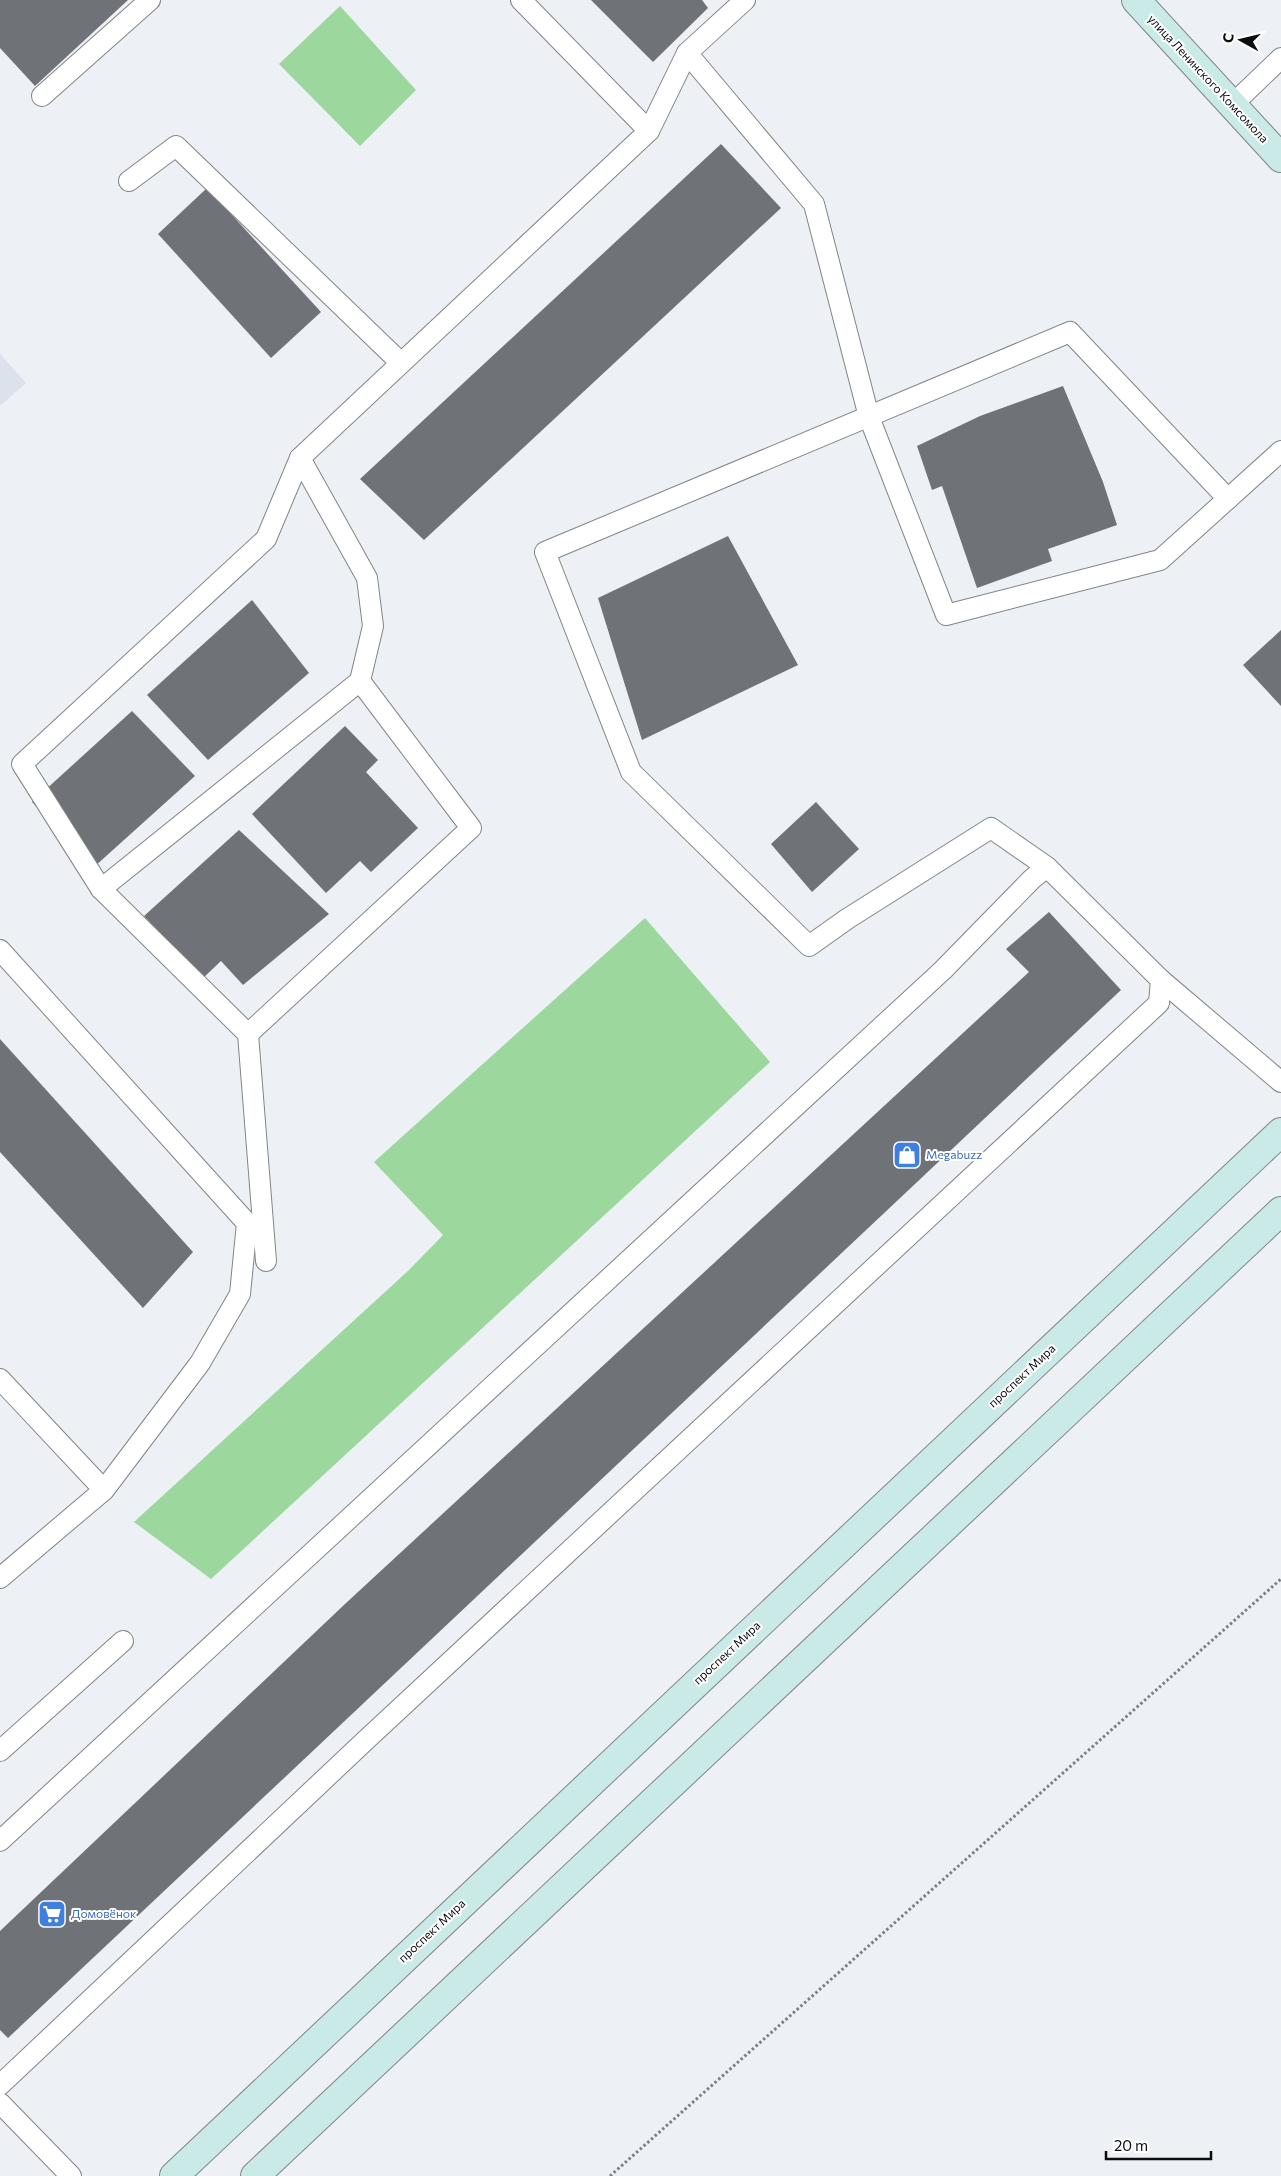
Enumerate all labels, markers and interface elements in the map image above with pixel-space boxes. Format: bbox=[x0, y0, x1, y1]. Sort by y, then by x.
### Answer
street label: улица Ленинского Комсомола bbox=[1146, 11, 1272, 145]
north arrow bbox=[1216, 15, 1266, 65]
text: С bbox=[1219, 32, 1237, 44]
shop icon: Megabuzz bbox=[892, 1140, 922, 1170]
place label: Megabuzz bbox=[926, 1147, 982, 1161]
street label: проспект Мира bbox=[985, 1341, 1058, 1410]
street label: проспект Мира bbox=[690, 1618, 763, 1687]
street label: проспект Мира bbox=[395, 1896, 468, 1965]
supermarket icon: Домовёнок bbox=[37, 1899, 67, 1929]
place label: Домовёнок bbox=[71, 1906, 137, 1920]
scale bar bbox=[1106, 2128, 1211, 2160]
text: 20 m bbox=[1114, 2136, 1148, 2154]

